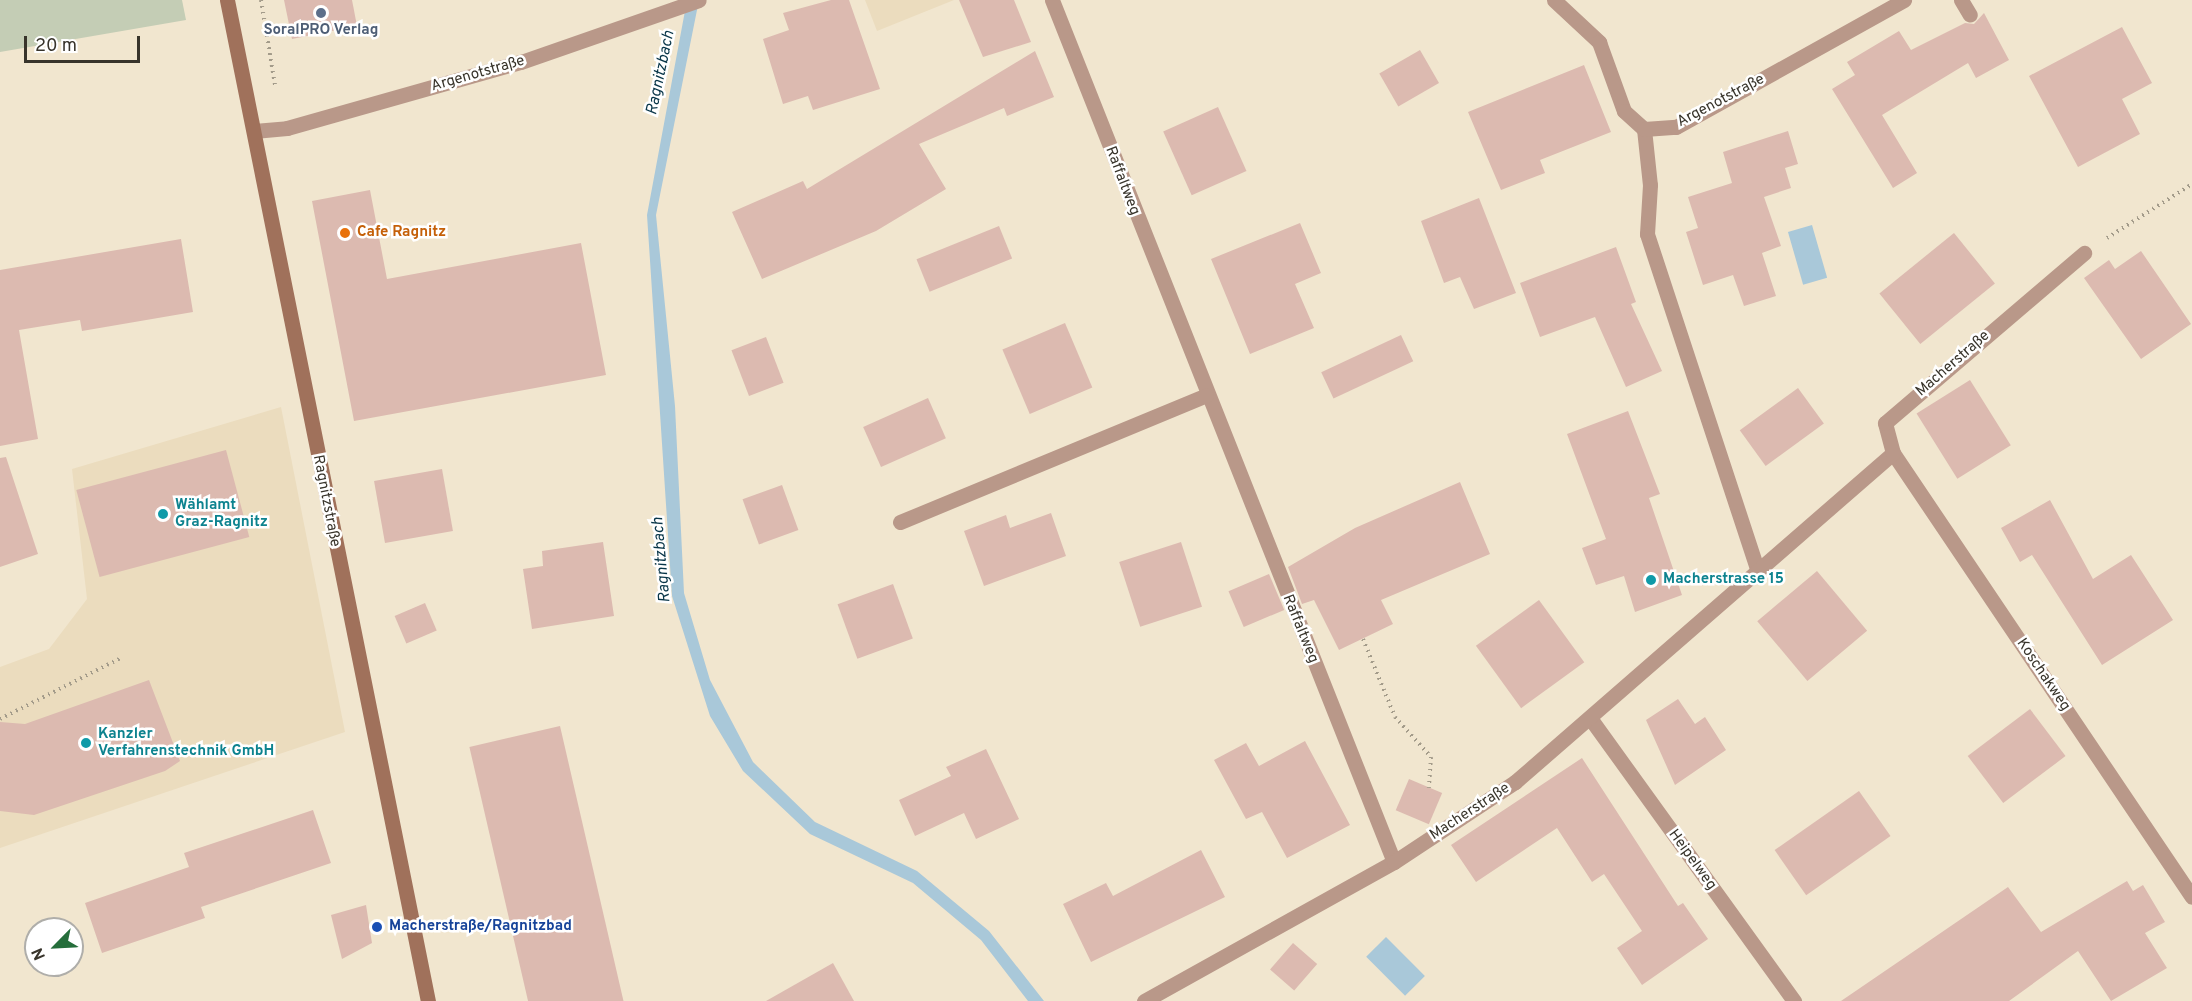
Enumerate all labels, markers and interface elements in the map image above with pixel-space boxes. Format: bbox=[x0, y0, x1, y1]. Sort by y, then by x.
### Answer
marker: SoralPRO Verlag bbox=[314, 6, 328, 20]
place label: SoralPRO Verlag bbox=[263, 22, 379, 40]
scale bar bbox=[27, 24, 142, 62]
water label: Ragnitzbach bbox=[643, 29, 679, 117]
text: 20 m bbox=[35, 35, 77, 58]
street label: Argenotstraße bbox=[429, 52, 527, 96]
street label: Argenotstraße bbox=[1674, 70, 1768, 132]
street label: Raffaltweg bbox=[1101, 144, 1143, 218]
place label: Cafe Ragnitz bbox=[357, 224, 446, 242]
marker: Cafe Ragnitz bbox=[338, 226, 352, 240]
street label: Macherstraße bbox=[1913, 327, 1993, 401]
street label: Ragnitzstraße bbox=[308, 453, 344, 549]
place label: Wählamt Graz-Ragnitz bbox=[175, 496, 268, 531]
marker: Wählamt Graz-Ragnitz bbox=[156, 507, 170, 521]
water label: Ragnitzbach bbox=[649, 516, 675, 604]
place label: Macherstrasse 15 bbox=[1663, 571, 1784, 589]
marker: Macherstrasse 15 bbox=[1644, 573, 1658, 587]
street label: Raffaltweg bbox=[1278, 592, 1322, 666]
street label: Koschakweg bbox=[2012, 635, 2074, 715]
place label: Kanzler Verfahrenstechnik GmbH bbox=[98, 725, 274, 760]
marker: Kanzler Verfahrenstechnik GmbH bbox=[79, 736, 93, 750]
street label: Macherstraße bbox=[1427, 780, 1513, 844]
street label: Heipelweg bbox=[1664, 826, 1720, 894]
north arrow bbox=[24, 917, 84, 977]
place label: Macherstraße/Ragnitzbad bbox=[389, 918, 572, 936]
marker: Macherstraße/Ragnitzbad bbox=[370, 920, 384, 934]
text: N bbox=[28, 944, 51, 963]

